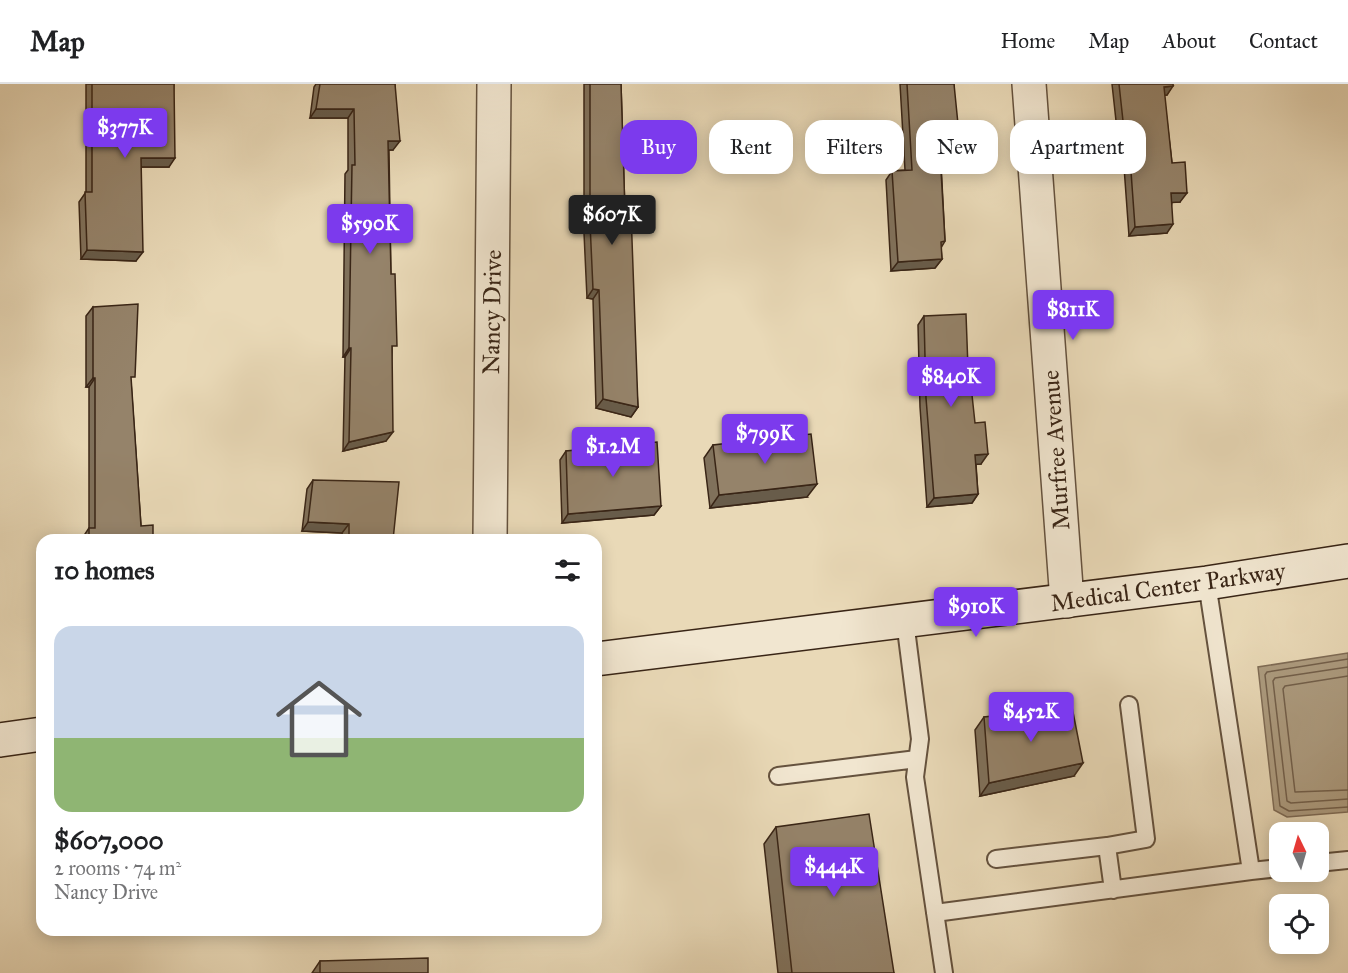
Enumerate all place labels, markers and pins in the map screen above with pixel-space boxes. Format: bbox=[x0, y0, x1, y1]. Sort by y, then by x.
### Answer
pin: $377K bbox=[83, 108, 167, 159]
pin: $607K bbox=[570, 195, 654, 246]
pin: $590K bbox=[328, 204, 412, 255]
pin: $811K bbox=[1031, 290, 1115, 341]
pin: $840K bbox=[909, 357, 993, 408]
pin: $799K bbox=[723, 414, 807, 465]
pin: $1.2M bbox=[571, 427, 655, 478]
pin: $910K bbox=[934, 587, 1018, 638]
pin: $452K bbox=[989, 692, 1073, 743]
pin: $444K bbox=[792, 847, 876, 898]

